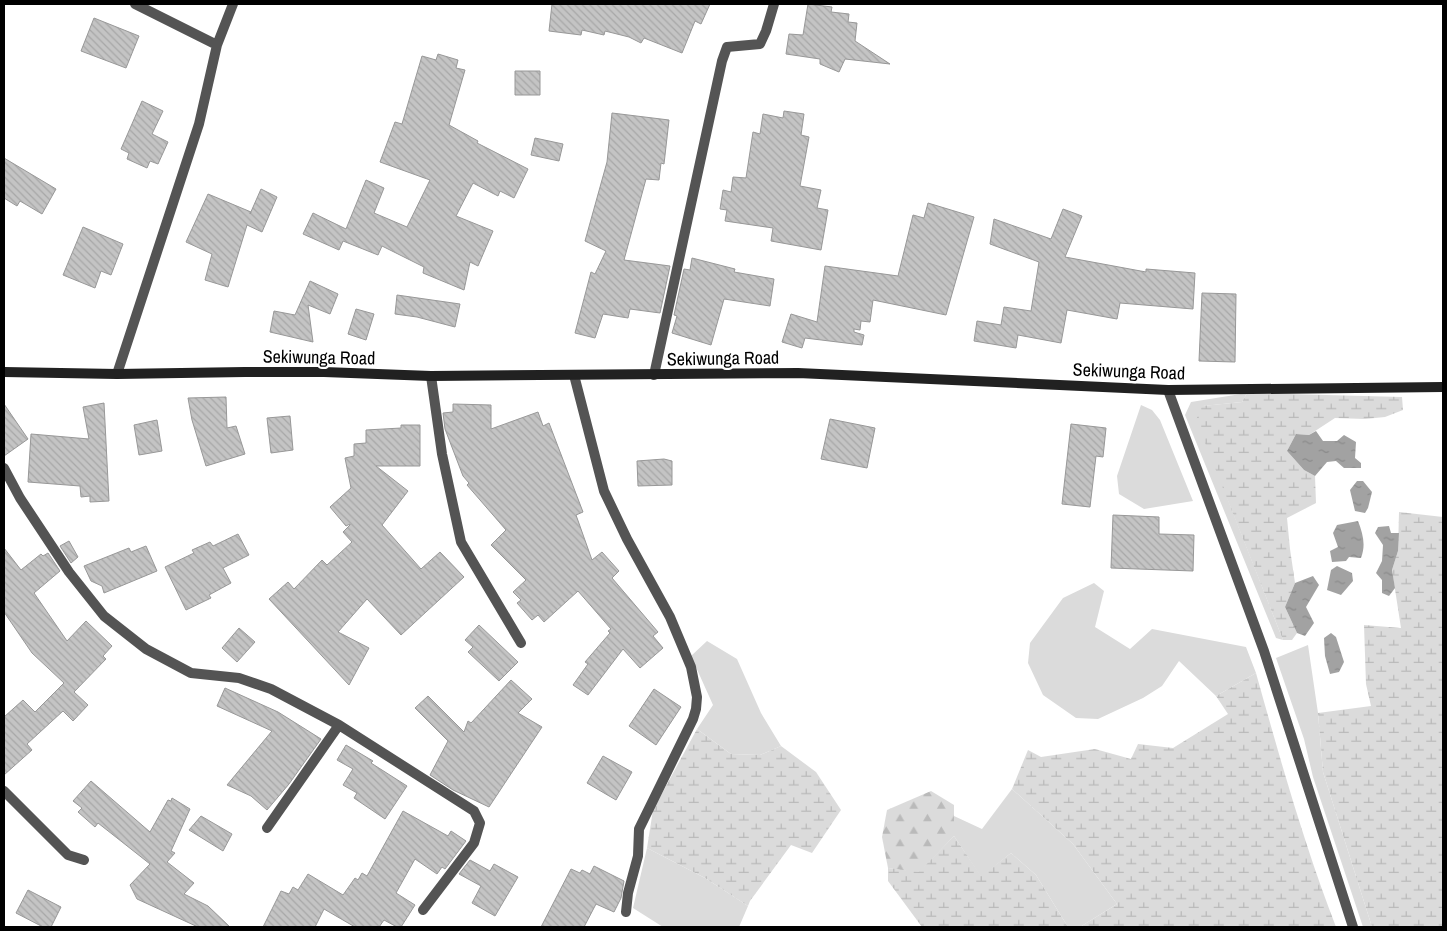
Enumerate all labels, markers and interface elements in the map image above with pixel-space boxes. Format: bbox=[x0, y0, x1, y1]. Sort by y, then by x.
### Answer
street label: Sekiwunga Road bbox=[263, 344, 375, 370]
street label: Sekiwunga Road bbox=[667, 345, 779, 371]
street label: Sekiwunga Road bbox=[1072, 357, 1186, 385]

